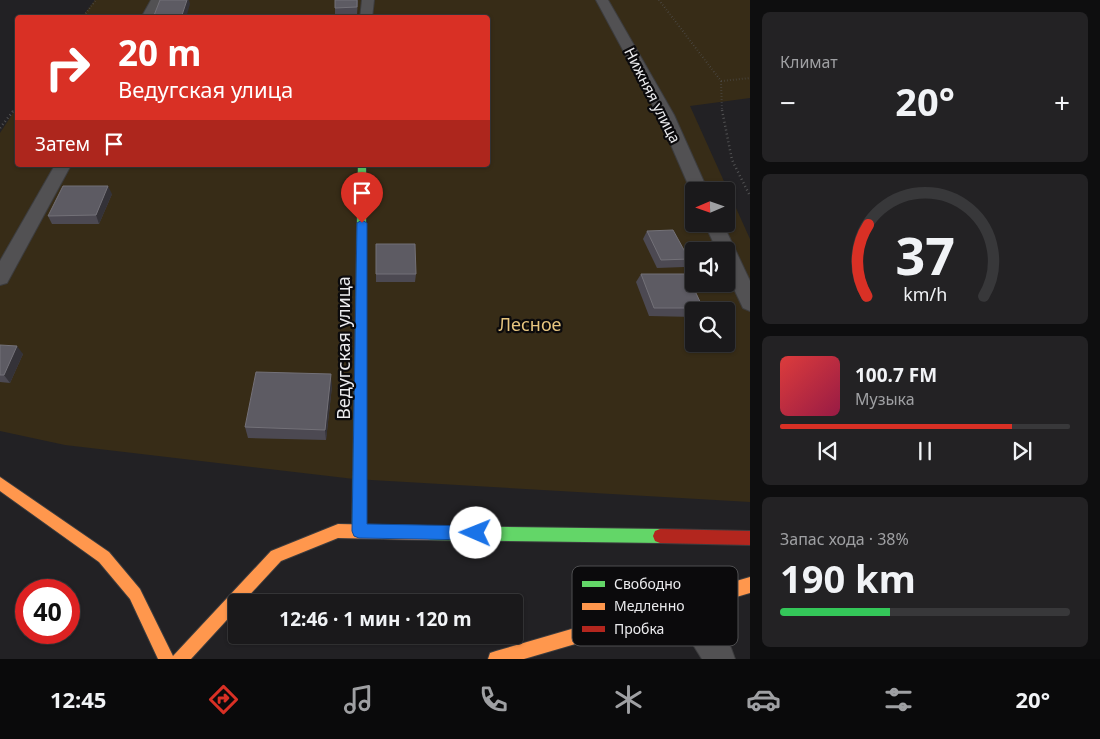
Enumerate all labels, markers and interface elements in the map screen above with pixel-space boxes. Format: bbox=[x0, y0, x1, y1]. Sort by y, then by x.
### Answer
text: 20 m bbox=[118, 29, 201, 76]
icon: right bbox=[35, 35, 100, 100]
street label: Нижняя улица bbox=[620, 44, 686, 146]
text: Климат bbox=[780, 51, 838, 73]
text: Ведугская улица bbox=[118, 74, 293, 104]
text: 20° bbox=[895, 75, 955, 127]
text: − bbox=[780, 83, 796, 121]
text: + bbox=[1054, 83, 1070, 121]
icon: arrive bbox=[100, 130, 128, 158]
text: Затем bbox=[35, 131, 90, 157]
pin bbox=[341, 172, 383, 223]
icon: arrive bbox=[348, 179, 376, 207]
north arrow bbox=[685, 182, 735, 232]
map controls bbox=[685, 182, 735, 352]
text: 37 bbox=[895, 219, 955, 290]
button: sound bbox=[685, 242, 735, 292]
street label: Ведугская улица bbox=[331, 276, 355, 420]
text: km/h bbox=[903, 282, 947, 306]
button: search bbox=[685, 302, 735, 352]
park label: Лесное bbox=[498, 312, 562, 336]
text: 100.7 FM bbox=[855, 362, 937, 388]
text: Музыка bbox=[855, 388, 915, 410]
icon: previous bbox=[814, 437, 842, 465]
icon: pause bbox=[911, 437, 939, 465]
icon: next bbox=[1008, 437, 1036, 465]
position arrow bbox=[449, 506, 501, 558]
text: Запас хода · 38% bbox=[780, 528, 909, 550]
text: 190 km bbox=[780, 552, 916, 604]
legend bbox=[572, 566, 738, 646]
text: Свободно bbox=[614, 574, 681, 593]
speed limit sign: 40 bbox=[15, 579, 80, 644]
text: Медленно bbox=[614, 596, 685, 615]
text: 12:46 · 1 мин · 120 m bbox=[279, 606, 472, 632]
text: Пробка bbox=[614, 619, 664, 638]
icon: directions bbox=[206, 682, 241, 717]
icon: music bbox=[341, 682, 376, 717]
icon: phone bbox=[476, 682, 511, 717]
icon: climate bbox=[611, 682, 646, 717]
icon: car bbox=[746, 682, 781, 717]
icon: filters bbox=[881, 682, 916, 717]
text: 12:45 bbox=[50, 684, 106, 714]
text: 20° bbox=[1015, 684, 1050, 714]

